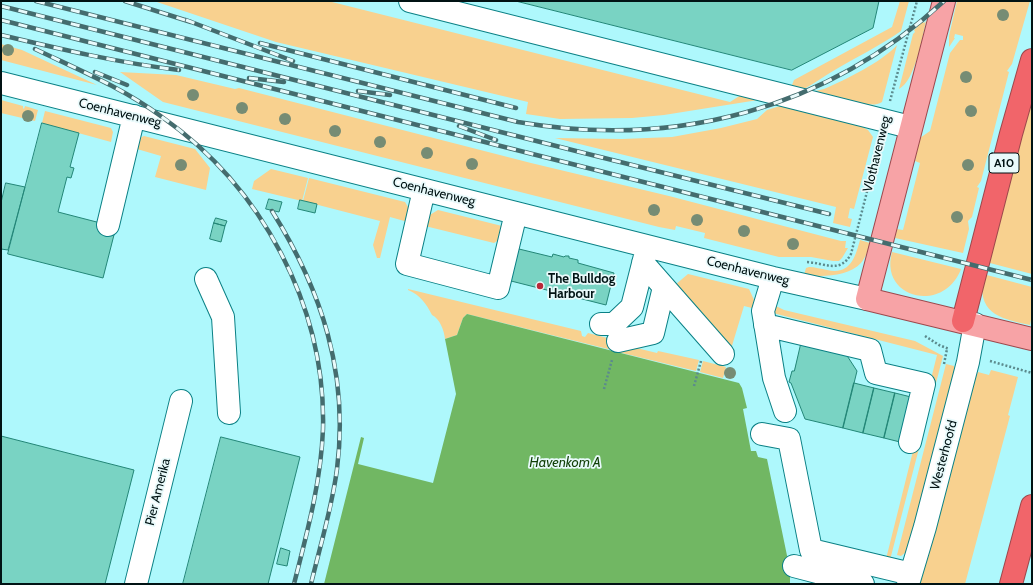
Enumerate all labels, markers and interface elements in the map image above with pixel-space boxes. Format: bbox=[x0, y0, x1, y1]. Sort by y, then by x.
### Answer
street label: Coenhavenweg bbox=[77, 95, 163, 131]
street label: Vlothavenweg bbox=[860, 114, 894, 194]
road number: A10 bbox=[989, 153, 1019, 173]
street label: Coenhavenweg bbox=[391, 174, 477, 210]
street label: Coenhavenweg bbox=[705, 253, 791, 289]
place label: The Bulldog Harbour bbox=[548, 271, 615, 302]
marker: The Bulldog Harbour bbox=[535, 281, 545, 291]
street label: Westerhoofd bbox=[927, 418, 961, 492]
water label: Havenkom A bbox=[529, 455, 601, 471]
street label: Pier Amerika bbox=[142, 457, 174, 527]

